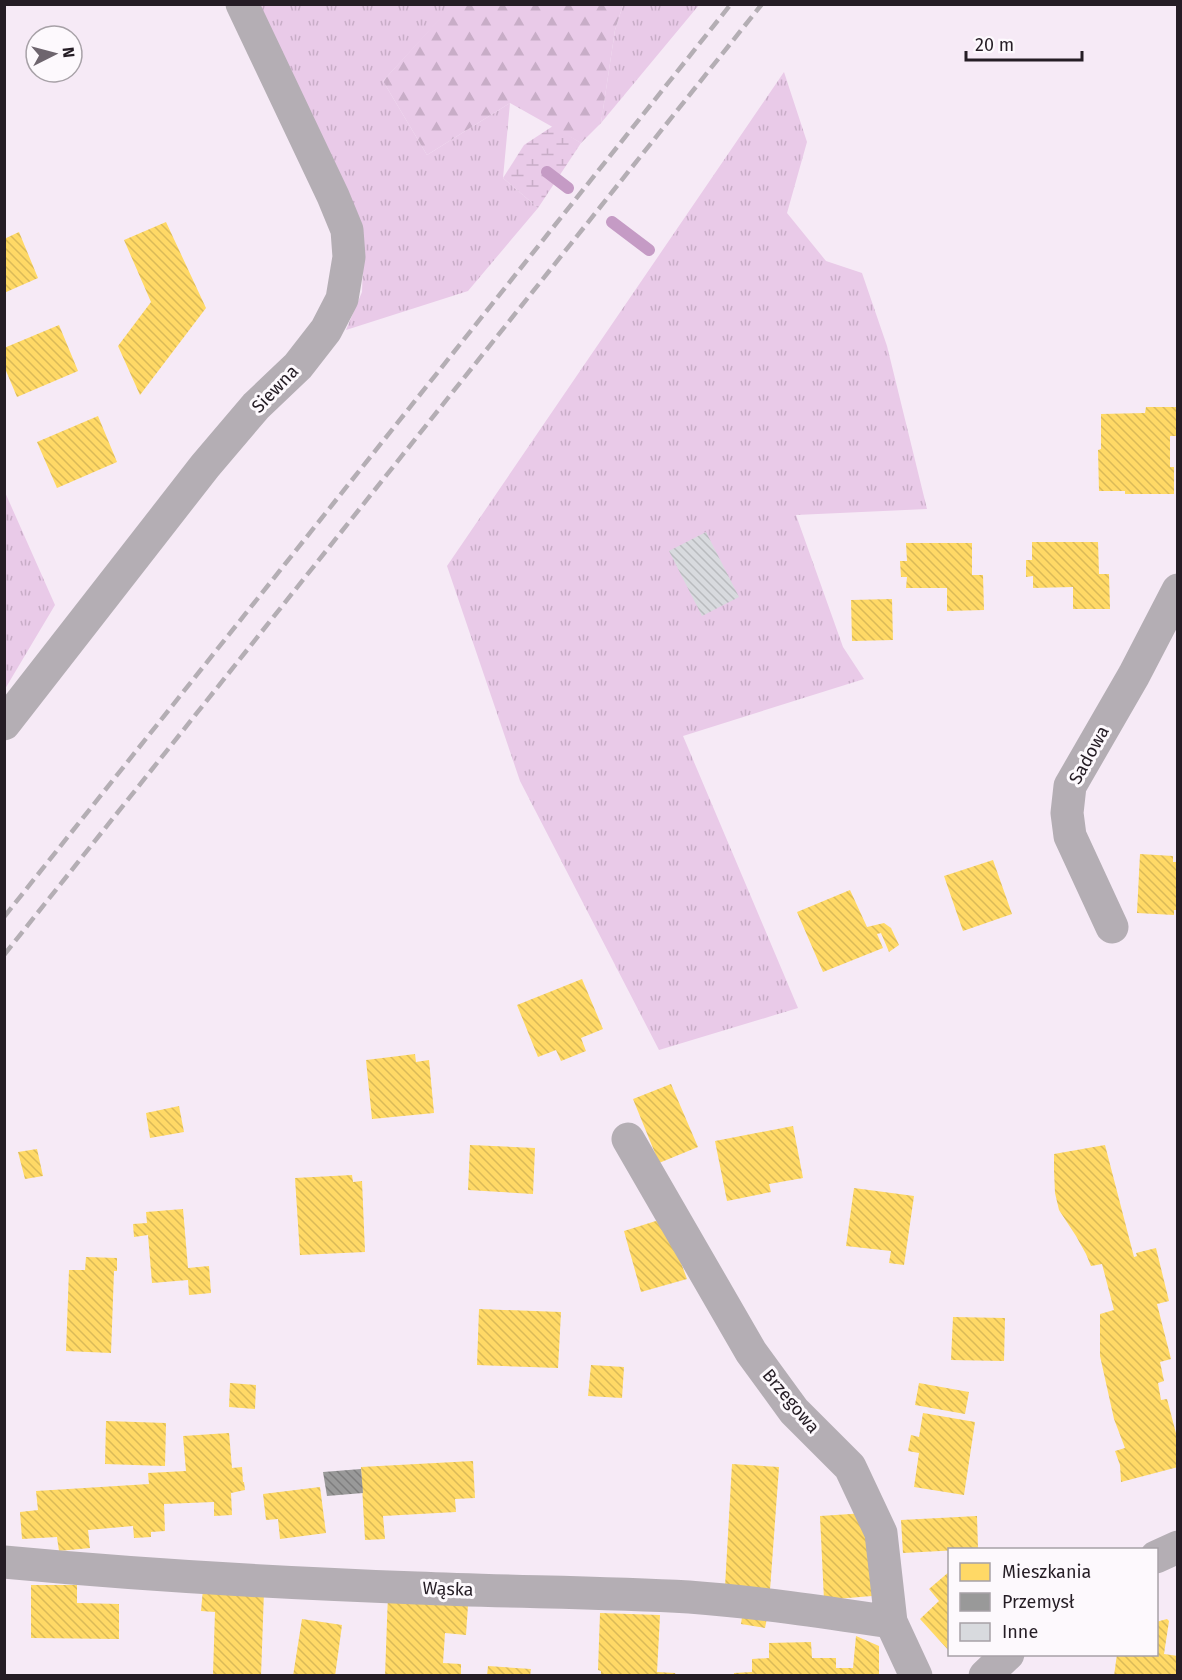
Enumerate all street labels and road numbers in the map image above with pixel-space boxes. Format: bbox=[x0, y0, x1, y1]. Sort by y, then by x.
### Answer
street label: Siewna bbox=[247, 361, 303, 417]
street label: Sadowa bbox=[1064, 722, 1114, 788]
street label: Brzegowa bbox=[758, 1364, 824, 1438]
street label: Wąska bbox=[422, 1577, 474, 1601]

